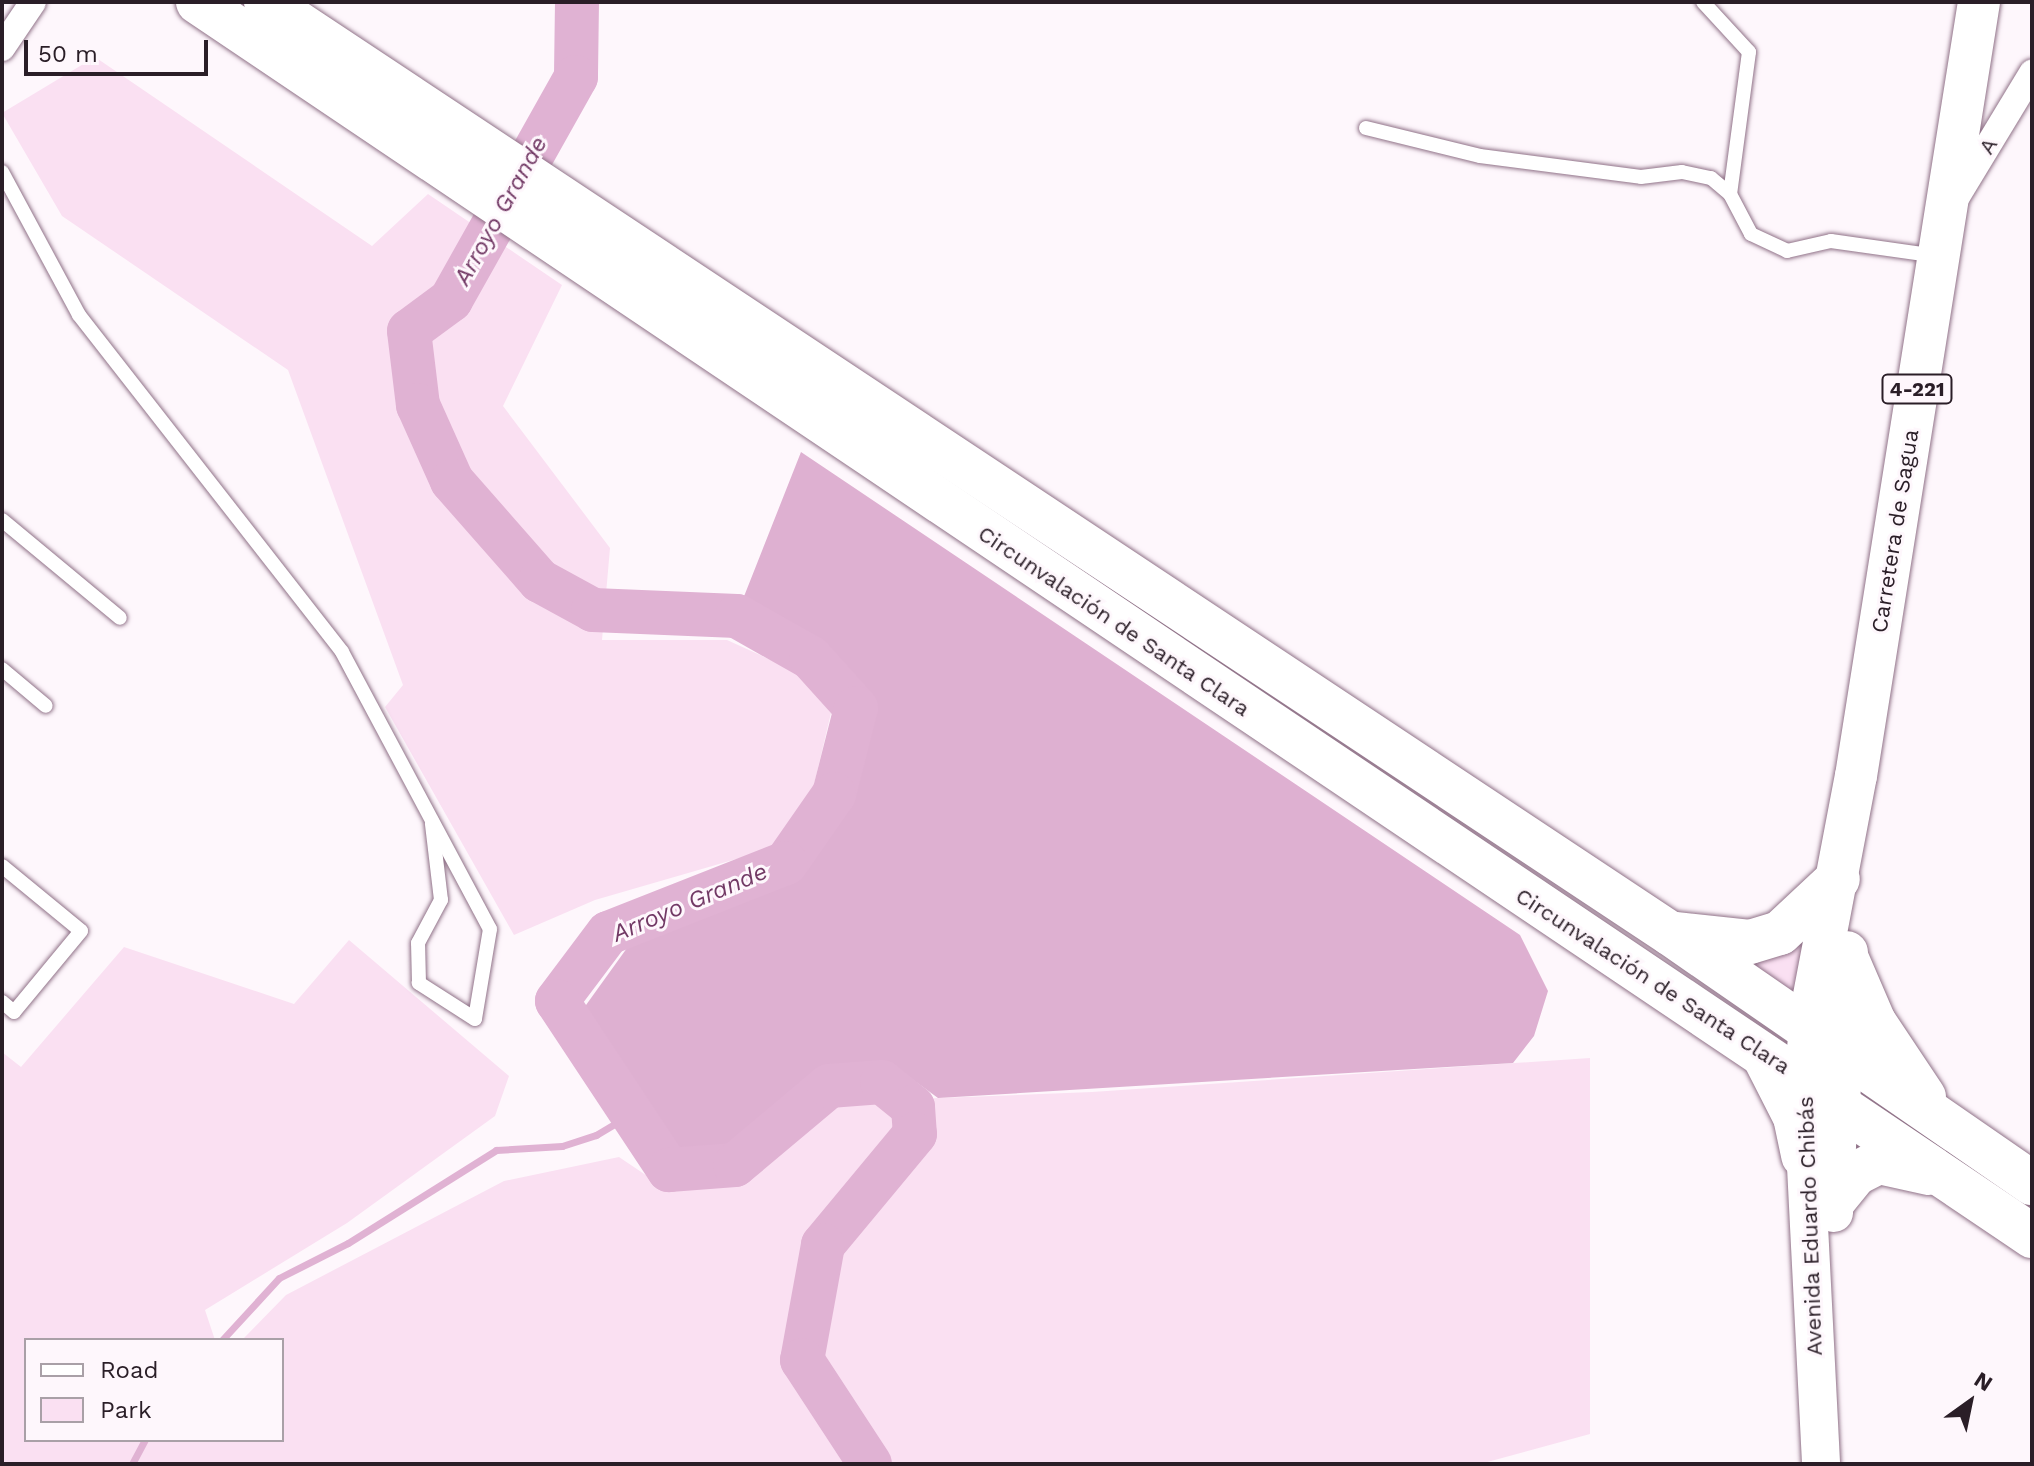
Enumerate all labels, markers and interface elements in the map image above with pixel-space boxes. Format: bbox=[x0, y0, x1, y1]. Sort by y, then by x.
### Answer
scale bar bbox=[28, 24, 212, 74]
text: 50 m bbox=[38, 40, 98, 68]
water label: Arroyo Grande bbox=[448, 132, 554, 290]
street label: A bbox=[1973, 133, 2003, 159]
road number: 4-221 bbox=[1881, 373, 1953, 405]
street label: Carretera de Sagua bbox=[1866, 427, 1924, 635]
street label: Circunvalación de Santa Clara bbox=[973, 520, 1255, 722]
water label: Arroyo Grande bbox=[608, 857, 772, 949]
street label: Circunvalación de Santa Clara bbox=[1511, 882, 1795, 1080]
street label: Avenida Eduardo Chibás bbox=[1792, 1096, 1828, 1356]
legend bbox=[24, 1338, 284, 1442]
text: Road bbox=[100, 1356, 159, 1384]
north arrow bbox=[1930, 1362, 2010, 1442]
text: N bbox=[1970, 1367, 1997, 1396]
text: Park bbox=[100, 1396, 152, 1424]

